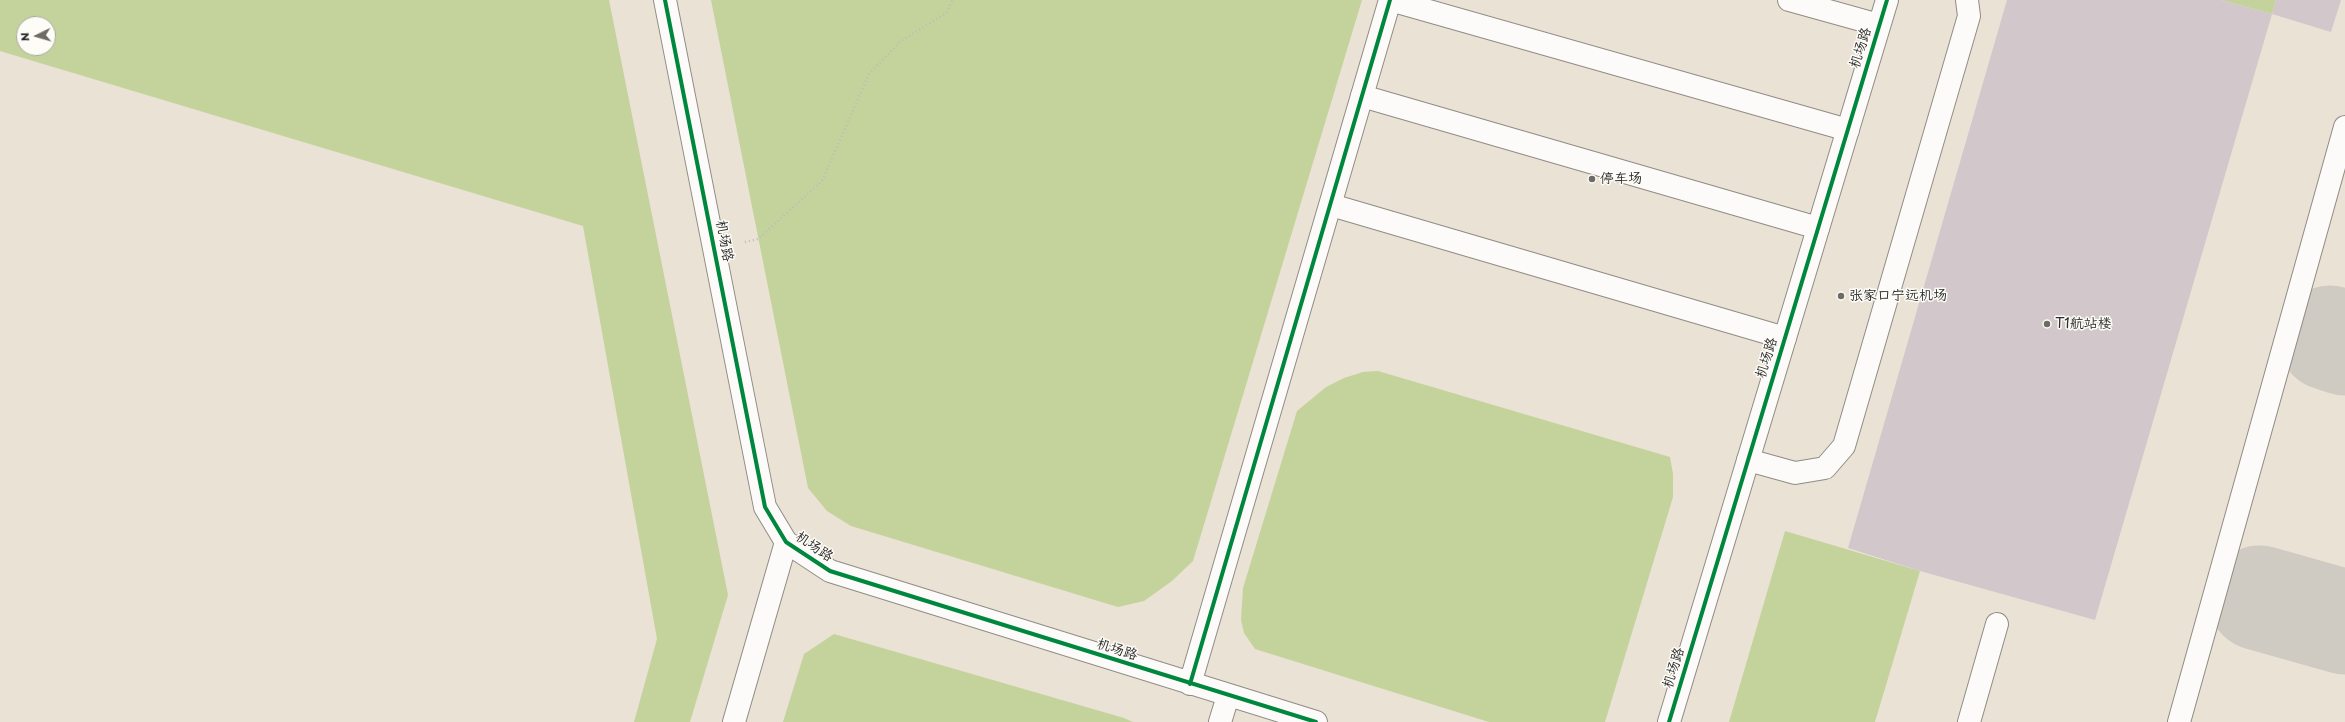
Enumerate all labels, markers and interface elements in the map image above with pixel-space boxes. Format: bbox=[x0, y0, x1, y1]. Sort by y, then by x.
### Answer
north arrow bbox=[16, 16, 56, 56]
street label: 机场路 bbox=[1847, 25, 1875, 71]
text: N bbox=[16, 32, 33, 42]
place label: 停车场 bbox=[1600, 171, 1642, 187]
marker: 停车场 bbox=[1587, 174, 1597, 184]
street label: 机场路 bbox=[712, 219, 736, 263]
place label: 张家口宁远机场 bbox=[1849, 288, 1947, 304]
marker: 张家口宁远机场 bbox=[1836, 291, 1846, 301]
place label: T1航站楼 bbox=[2055, 316, 2112, 332]
marker: T1航站楼 bbox=[2042, 319, 2052, 329]
street label: 机场路 bbox=[1753, 335, 1781, 381]
street label: 机场路 bbox=[792, 528, 836, 566]
street label: 机场路 bbox=[1094, 636, 1140, 664]
street label: 机场路 bbox=[1660, 645, 1688, 691]

